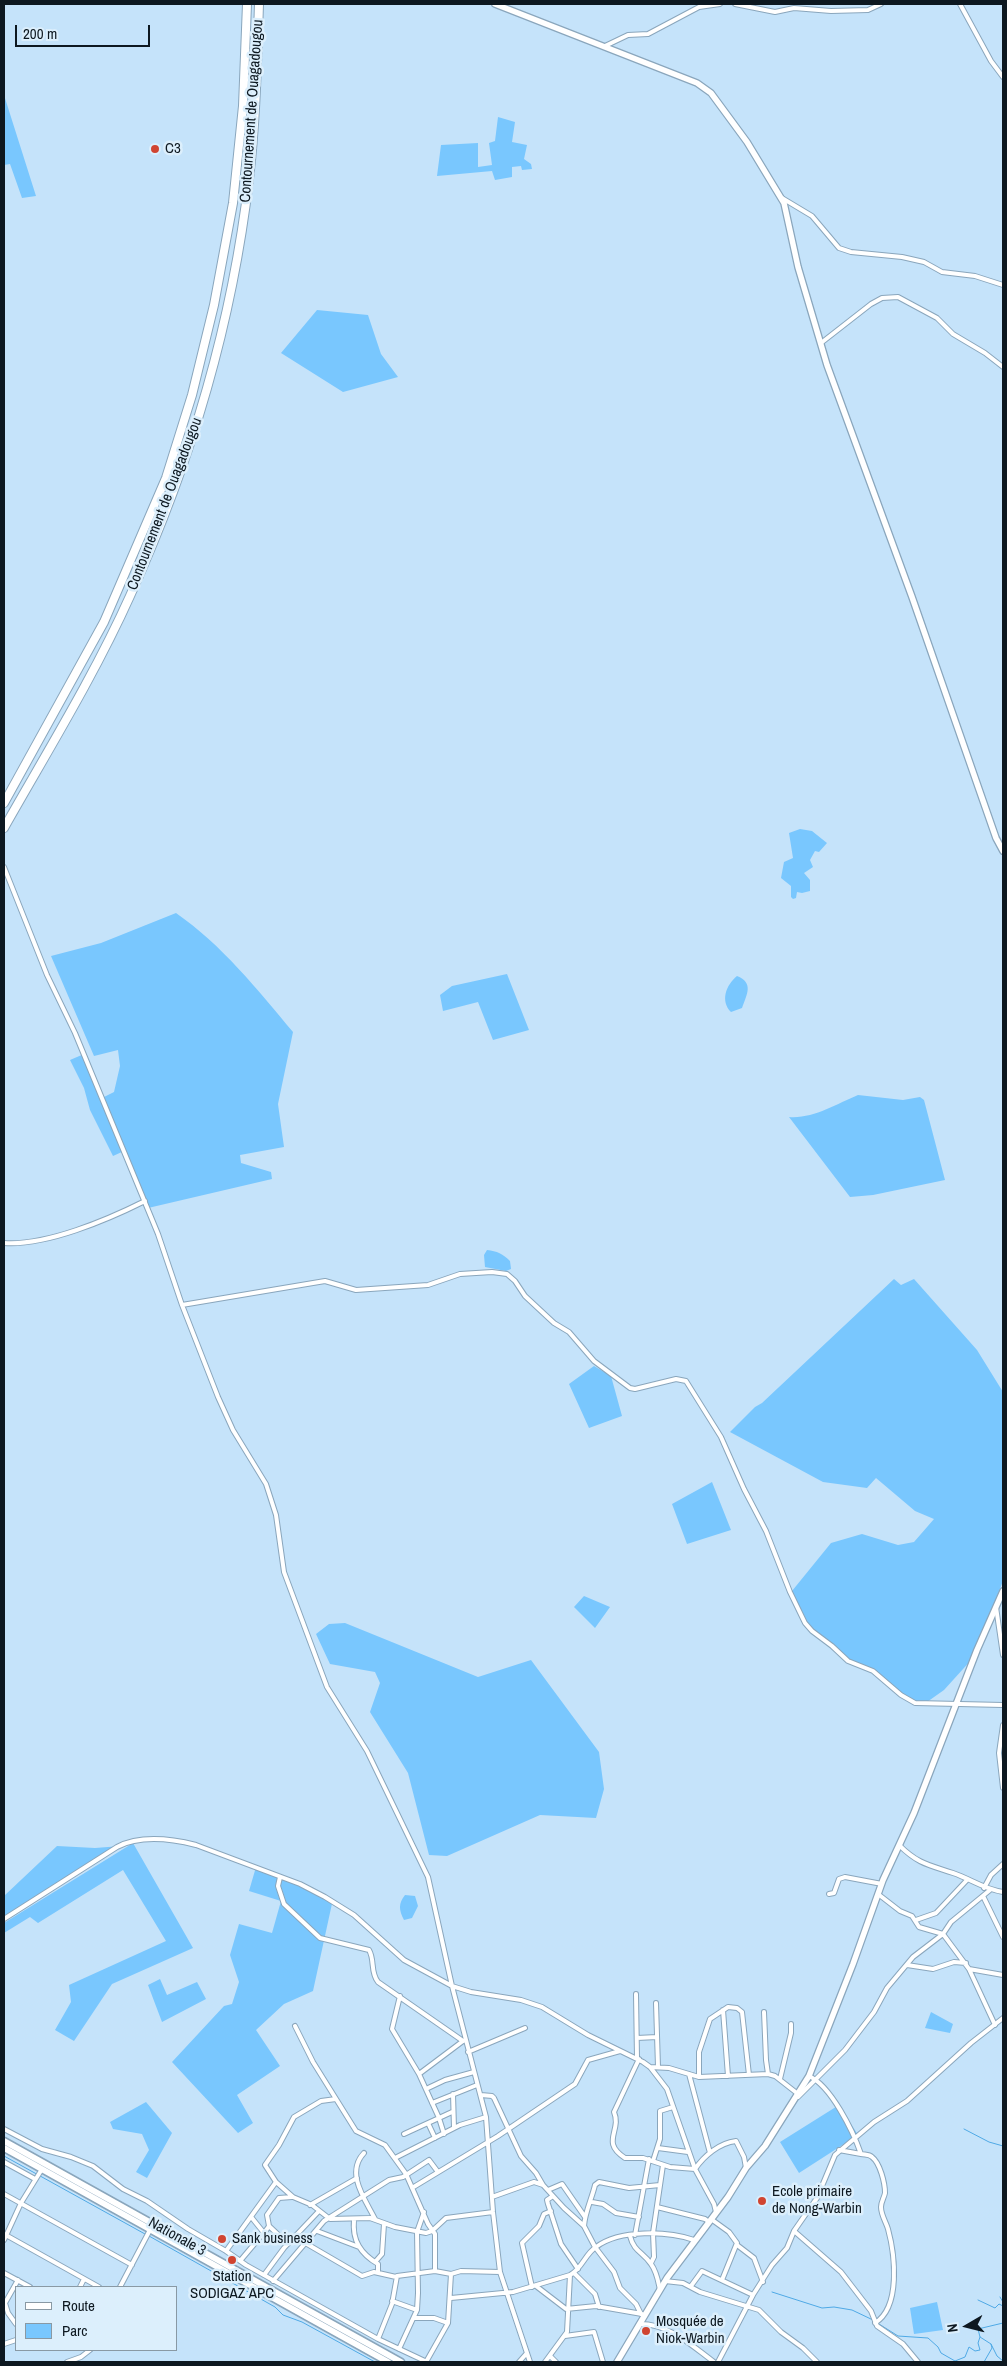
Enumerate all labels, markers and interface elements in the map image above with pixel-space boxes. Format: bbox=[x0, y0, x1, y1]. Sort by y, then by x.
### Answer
scale bar bbox=[18, 15, 152, 47]
street label: Contournement de Ouagadougou bbox=[237, 19, 267, 203]
text: 200 m bbox=[23, 23, 57, 44]
place label: C3 bbox=[165, 140, 181, 158]
marker: C3 bbox=[149, 143, 161, 155]
street label: Contournement de Ouagadougou bbox=[124, 415, 206, 593]
place label: Ecole primaire de Nong-Warbin bbox=[772, 2183, 862, 2218]
marker: Ecole primaire de Nong-Warbin bbox=[756, 2195, 768, 2207]
street label: Nationale 3 bbox=[145, 2214, 209, 2260]
place label: Sank business bbox=[232, 2230, 313, 2248]
marker: Sank business bbox=[216, 2233, 228, 2245]
marker: Station SODIGAZ APC bbox=[226, 2254, 238, 2266]
place label: Station SODIGAZ APC bbox=[190, 2268, 274, 2303]
legend bbox=[15, 2286, 178, 2351]
text: Route bbox=[62, 2295, 95, 2316]
north arrow bbox=[942, 2301, 992, 2351]
place label: Mosquée de Niok-Warbin bbox=[656, 2313, 725, 2348]
text: Parc bbox=[62, 2320, 87, 2341]
text: N bbox=[943, 2323, 962, 2333]
marker: Mosquée de Niok-Warbin bbox=[640, 2325, 652, 2337]

